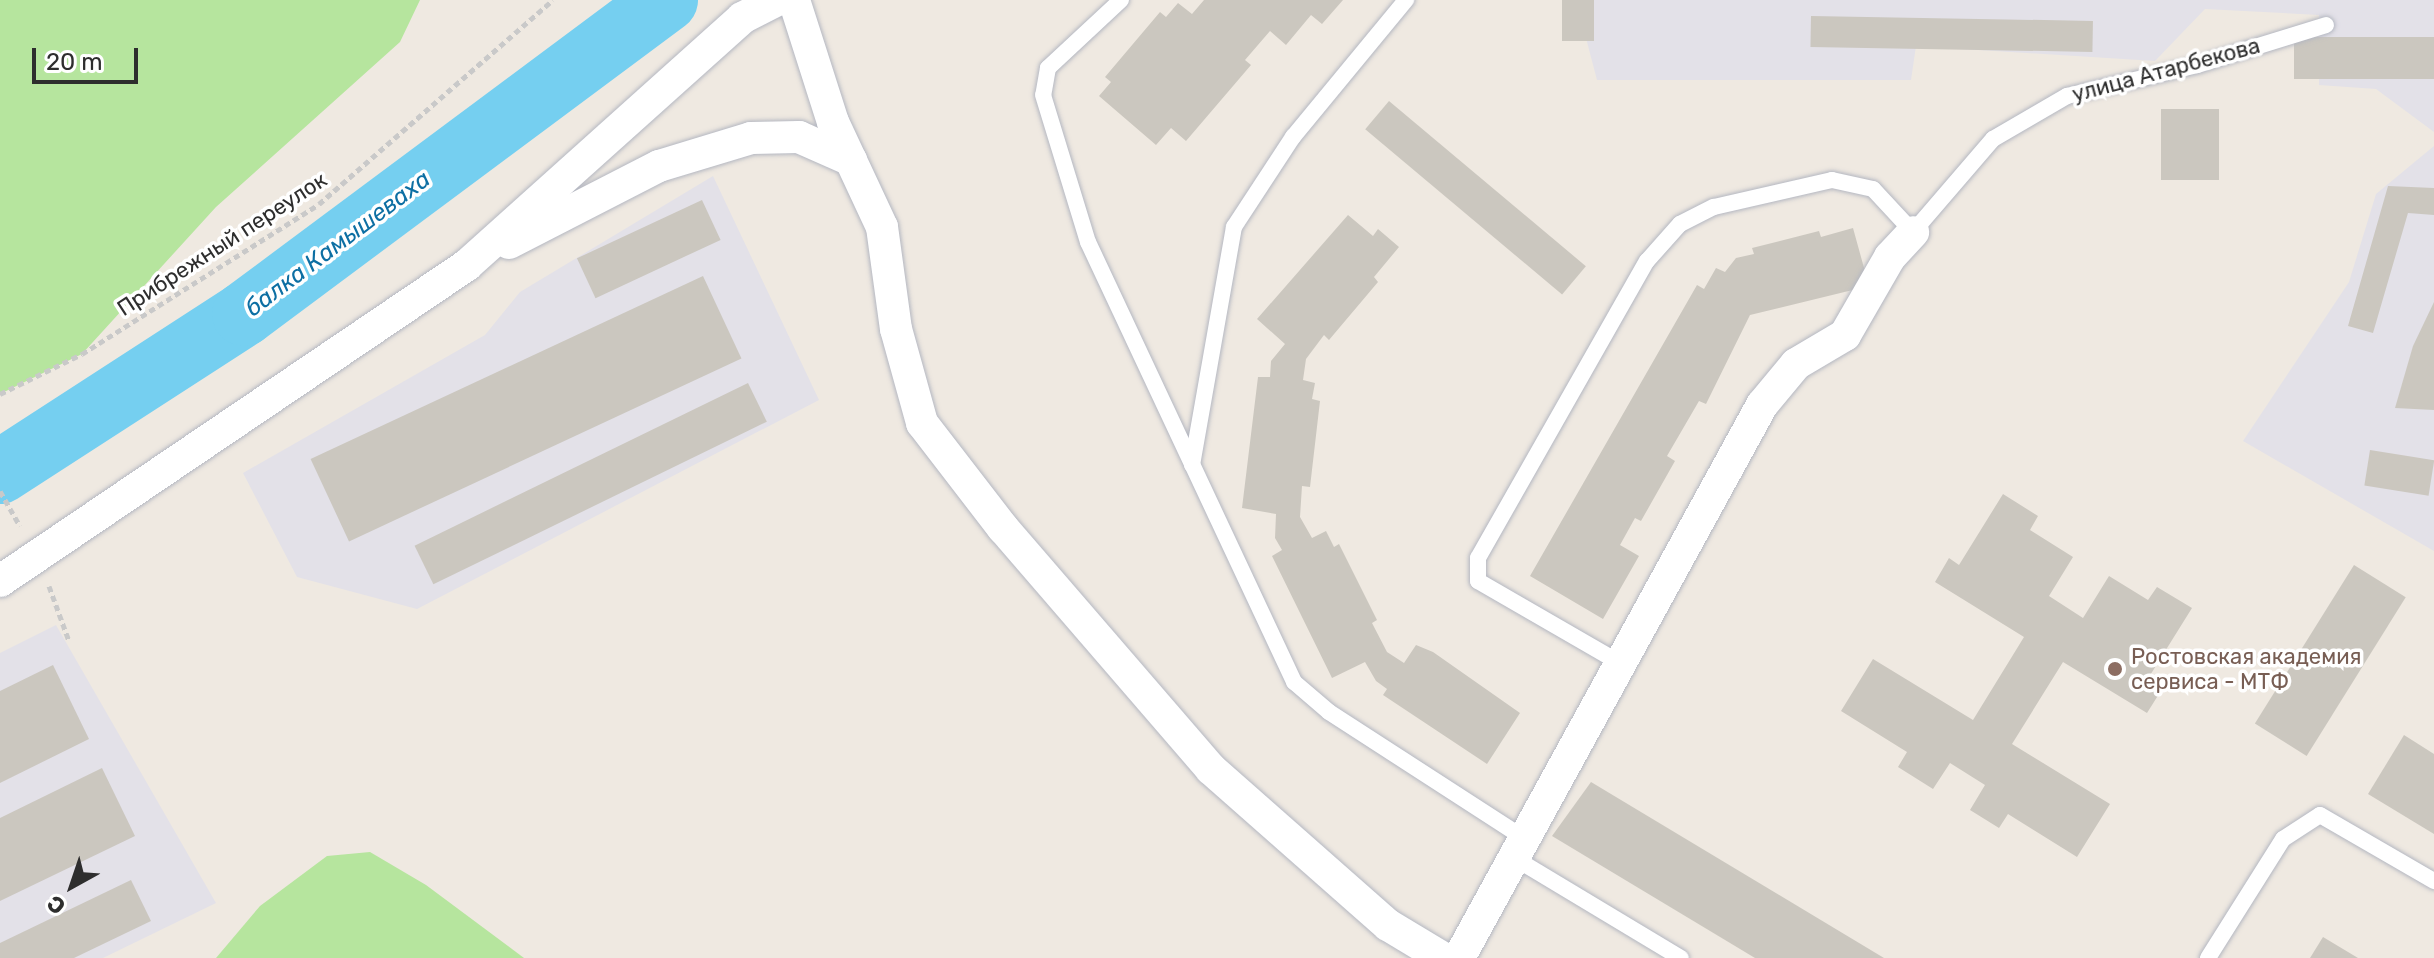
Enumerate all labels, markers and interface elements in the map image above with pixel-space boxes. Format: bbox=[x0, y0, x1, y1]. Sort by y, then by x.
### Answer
scale bar bbox=[36, 32, 142, 82]
street label: улица Атарбекова bbox=[2069, 32, 2263, 108]
text: 20 m bbox=[46, 48, 103, 76]
water label: балка Камышеваха bbox=[240, 165, 436, 323]
street label: Прибрежный переулок bbox=[112, 166, 332, 322]
place label: Ростовская академия сервиса - МТФ bbox=[2131, 643, 2362, 694]
marker: Ростовская академия сервиса - МТФ bbox=[2106, 660, 2124, 678]
north arrow bbox=[32, 846, 112, 926]
text: С bbox=[42, 889, 71, 920]

